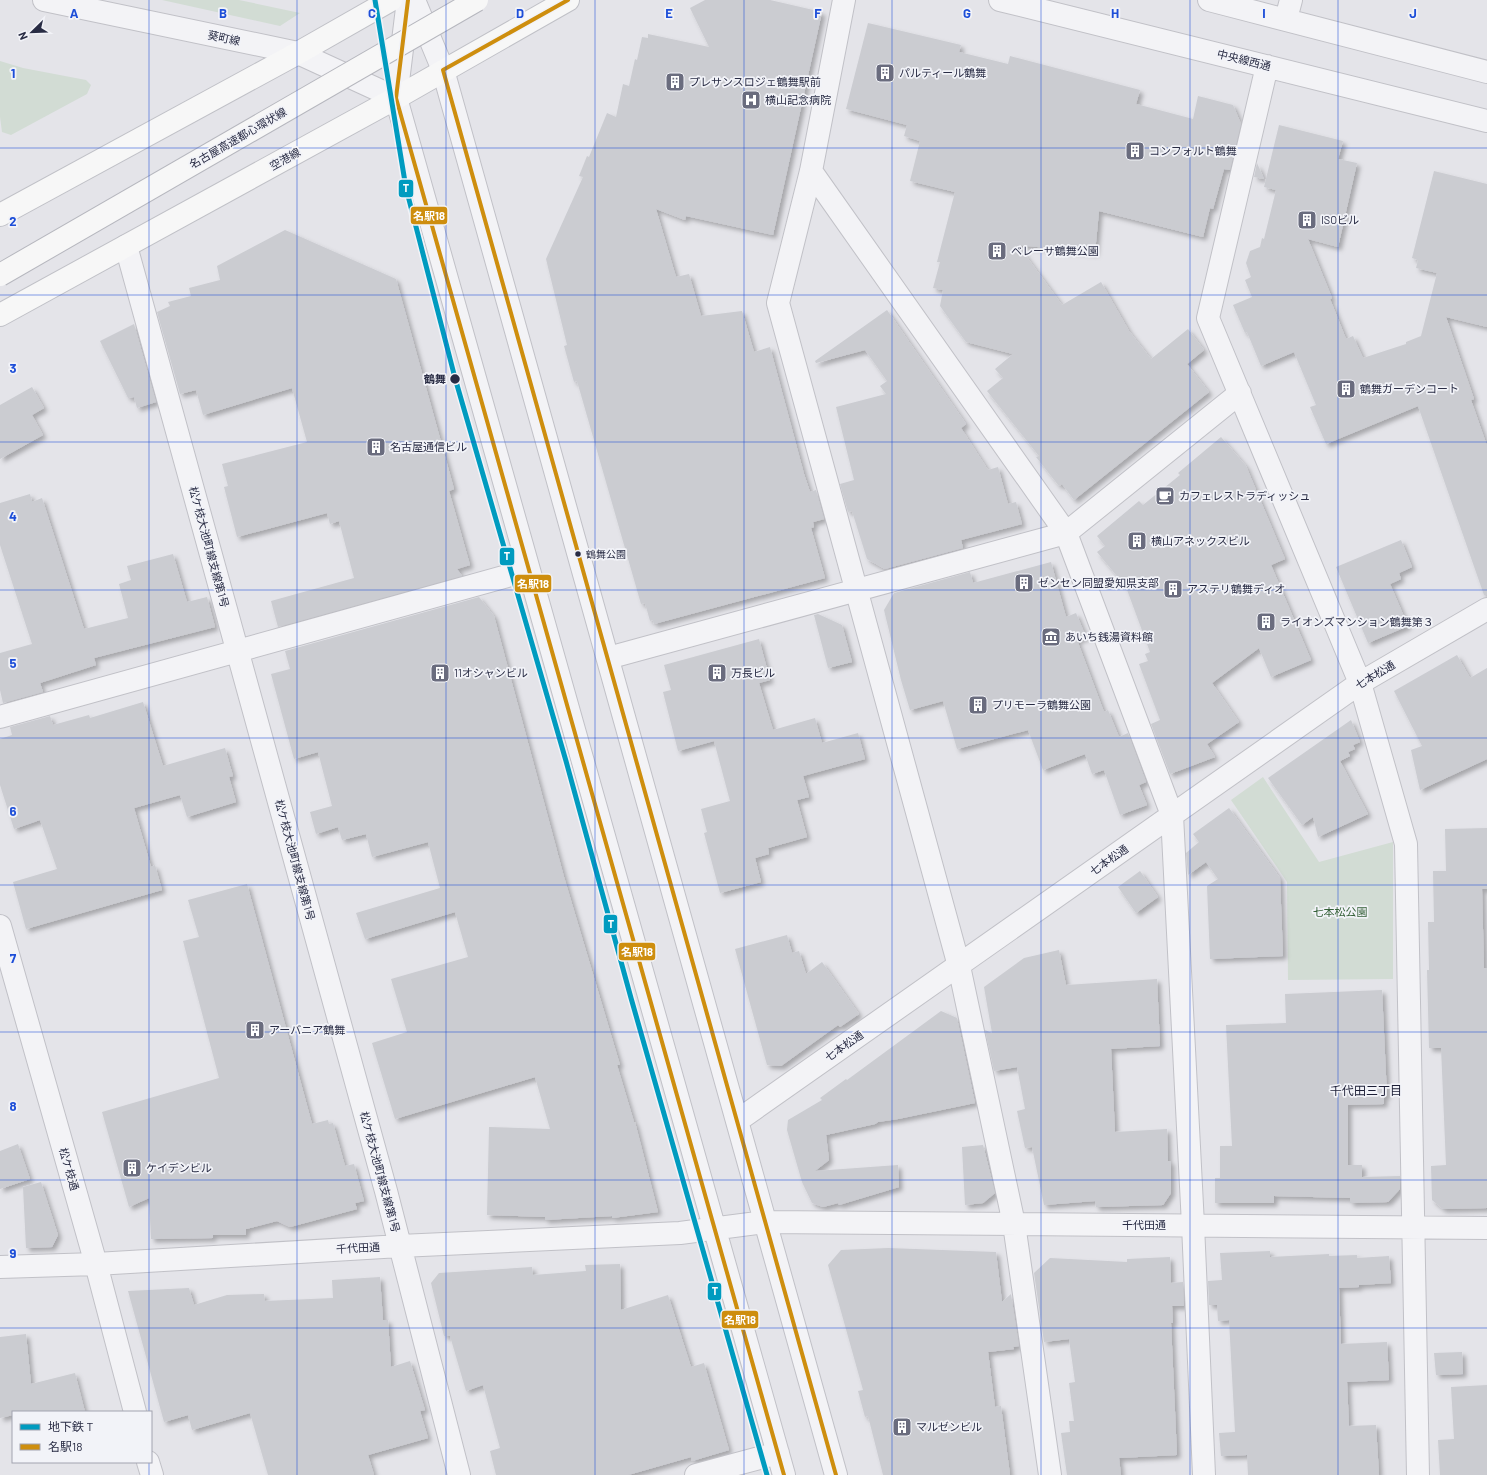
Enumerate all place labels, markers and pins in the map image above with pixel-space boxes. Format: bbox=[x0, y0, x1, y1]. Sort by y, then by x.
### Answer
building icon: パルティール鶴舞 bbox=[874, 62, 896, 84]
place label: パルティール鶴舞 bbox=[899, 66, 986, 79]
building icon: プレサンスロジェ鶴舞駅前 bbox=[664, 71, 686, 93]
place label: プレサンスロジェ鶴舞駅前 bbox=[689, 75, 821, 88]
hospital icon: 横山記念病院 bbox=[740, 89, 762, 111]
place label: 横山記念病院 bbox=[765, 93, 831, 106]
building icon: コンフォルト鶴舞 bbox=[1124, 140, 1146, 162]
place label: コンフォルト鶴舞 bbox=[1149, 144, 1237, 157]
building icon: ISOビル bbox=[1296, 209, 1318, 231]
place label: ISOビル bbox=[1321, 213, 1359, 226]
building icon: ベレーサ鶴舞公園 bbox=[986, 240, 1008, 262]
place label: ベレーサ鶴舞公園 bbox=[1011, 244, 1099, 257]
place label: 鶴舞 bbox=[423, 372, 446, 385]
marker: 鶴舞 bbox=[448, 372, 462, 386]
building icon: 鶴舞ガーデンコート bbox=[1335, 378, 1357, 400]
place label: 鶴舞ガーデンコート bbox=[1360, 382, 1459, 395]
building icon: 名古屋通信ビル bbox=[365, 436, 387, 458]
place label: 名古屋通信ビル bbox=[390, 440, 467, 453]
cafe icon: カフェレストラディッシュ bbox=[1154, 485, 1176, 507]
place label: カフェレストラディッシュ bbox=[1179, 489, 1310, 502]
building icon: 横山アネックスビル bbox=[1126, 530, 1148, 552]
place label: 横山アネックスビル bbox=[1151, 534, 1250, 547]
place label: 鶴舞公園 bbox=[586, 548, 626, 560]
marker: 鶴舞公園 bbox=[573, 549, 583, 559]
building icon: ゼンセン同盟愛知県支部 bbox=[1013, 572, 1035, 594]
place label: ゼンセン同盟愛知県支部 bbox=[1038, 576, 1159, 589]
building icon: アステリ鶴舞ディオ bbox=[1162, 578, 1184, 600]
place label: アステリ鶴舞ディオ bbox=[1187, 582, 1285, 595]
building icon: ライオンズマンション鶴舞第３ bbox=[1255, 611, 1277, 633]
place label: ライオンズマンション鶴舞第３ bbox=[1280, 615, 1434, 628]
museum icon: あいち銭湯資料館 bbox=[1040, 626, 1062, 648]
place label: あいち銭湯資料館 bbox=[1065, 630, 1153, 643]
building icon: 11オシャンビル bbox=[429, 662, 451, 684]
building icon: 万長ビル bbox=[706, 662, 728, 684]
place label: 11オシャンビル bbox=[454, 666, 528, 679]
place label: 万長ビル bbox=[731, 666, 775, 679]
building icon: プリモーラ鶴舞公園 bbox=[967, 694, 989, 716]
place label: プリモーラ鶴舞公園 bbox=[992, 698, 1091, 711]
building icon: アーバニア鶴舞 bbox=[244, 1019, 266, 1041]
place label: アーバニア鶴舞 bbox=[269, 1023, 345, 1036]
building icon: ケイデンビル bbox=[121, 1157, 143, 1179]
place label: ケイデンビル bbox=[146, 1161, 212, 1174]
building icon: マルゼンビル bbox=[891, 1416, 913, 1438]
place label: マルゼンビル bbox=[916, 1420, 982, 1433]

